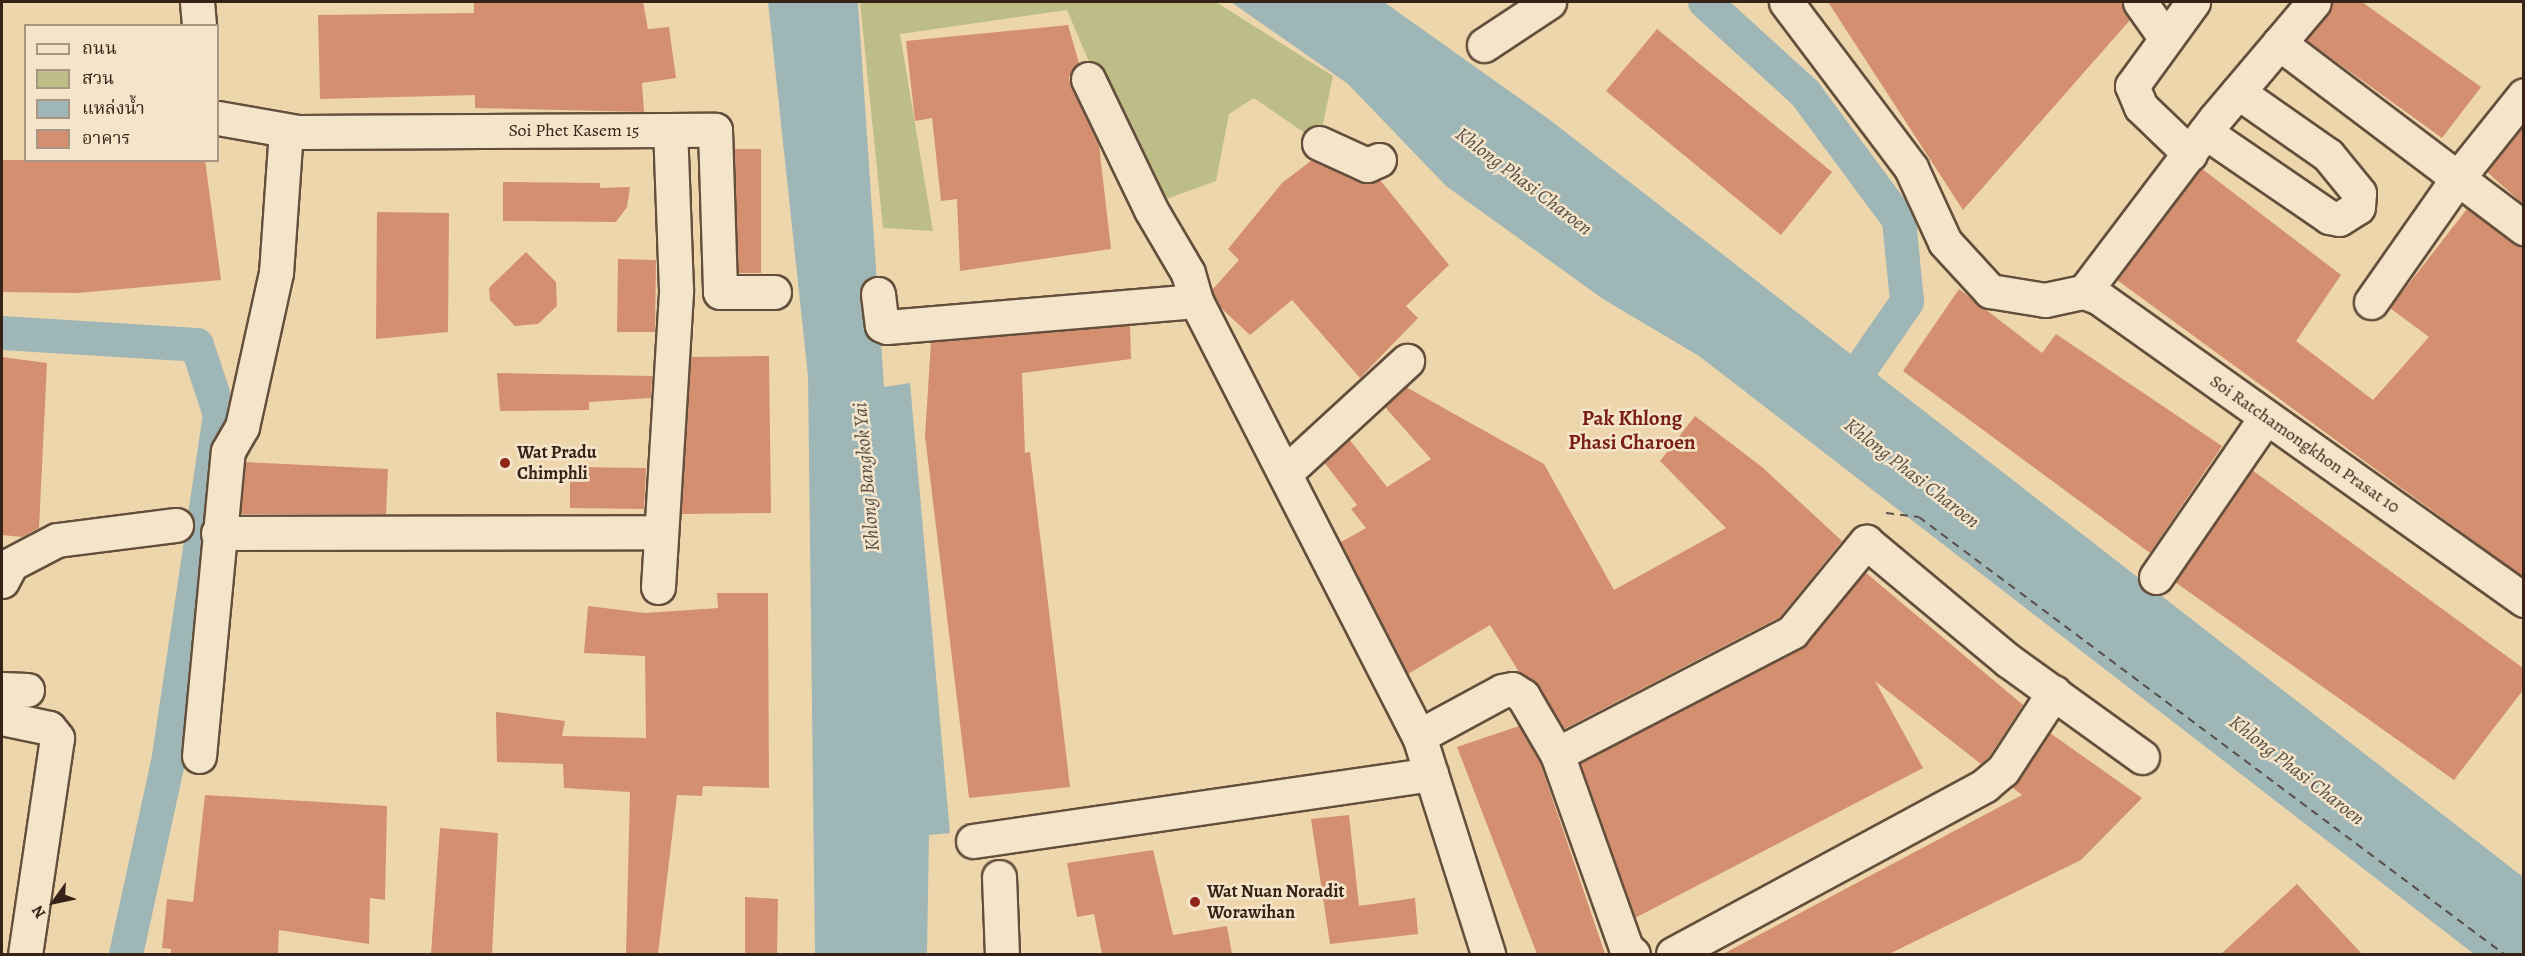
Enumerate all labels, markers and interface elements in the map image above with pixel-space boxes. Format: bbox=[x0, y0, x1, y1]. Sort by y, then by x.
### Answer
legend bbox=[24, 24, 219, 162]
text: ถนน bbox=[82, 36, 117, 60]
text: สวน bbox=[82, 66, 114, 90]
text: แหล่งน้ำ bbox=[82, 96, 145, 120]
street label: Soi Phet Kasem 15 bbox=[508, 119, 640, 141]
water label: Khlong Phasi Charoen bbox=[1451, 122, 1597, 240]
text: อาคาร bbox=[82, 126, 131, 150]
street label: Soi Ratchamongkhon Prasat 10 bbox=[2206, 370, 2404, 518]
water label: Khlong Bangkok Yai bbox=[848, 402, 884, 552]
district label: Pak Khlong Phasi Charoen bbox=[1568, 405, 1696, 455]
water label: Khlong Phasi Charoen bbox=[1840, 413, 1984, 533]
place label: Wat Pradu Chimphli bbox=[517, 442, 597, 484]
marker: Wat Pradu Chimphli bbox=[498, 456, 512, 470]
water label: Khlong Phasi Charoen bbox=[2225, 710, 2369, 830]
north arrow bbox=[24, 872, 84, 932]
place label: Wat Nuan Noradit Worawihan bbox=[1207, 881, 1344, 924]
marker: Wat Nuan Noradit Worawihan bbox=[1188, 895, 1202, 909]
text: N bbox=[27, 901, 51, 923]

